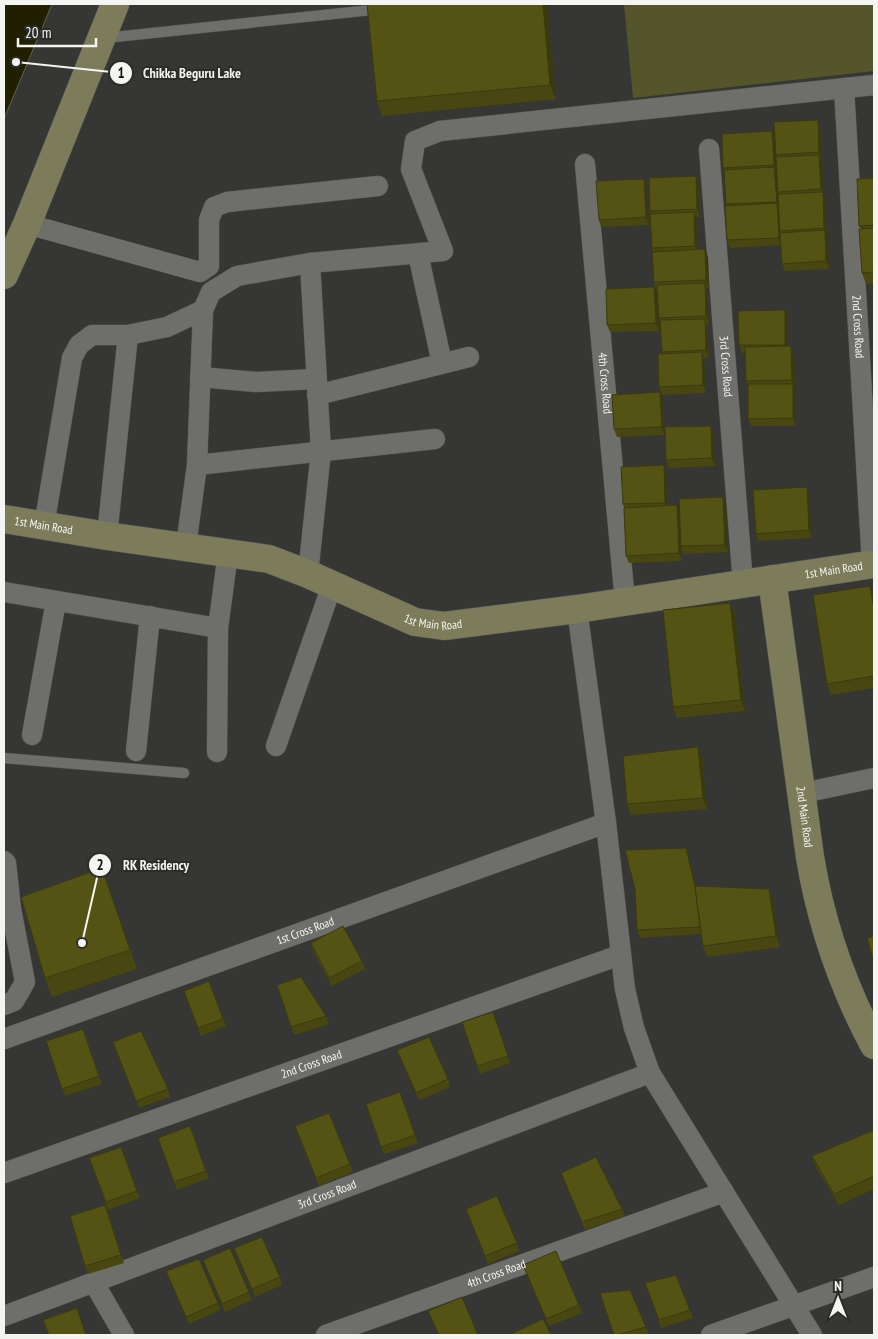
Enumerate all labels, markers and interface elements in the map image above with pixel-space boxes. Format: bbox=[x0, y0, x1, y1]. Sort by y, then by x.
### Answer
scale bar bbox=[18, 15, 95, 47]
text: 20 m bbox=[25, 23, 51, 42]
callout: Chikka Beguru Lake bbox=[108, 59, 251, 88]
text: 1 bbox=[117, 63, 125, 82]
text: Chikka Beguru Lake bbox=[143, 64, 241, 82]
street label: 2nd Cross Road bbox=[849, 294, 868, 359]
street label: 3rd Cross Road bbox=[717, 335, 736, 398]
street label: 4th Cross Road bbox=[595, 352, 616, 414]
street label: 1st Main Road bbox=[13, 513, 74, 537]
street label: 1st Main Road bbox=[803, 558, 864, 581]
street label: 1st Main Road bbox=[402, 610, 463, 633]
street label: 2nd Main Road bbox=[793, 785, 817, 848]
callout: RK Residency bbox=[88, 850, 199, 879]
text: 2 bbox=[96, 855, 104, 874]
text: RK Residency bbox=[123, 856, 189, 874]
street label: 1st Cross Road bbox=[274, 913, 336, 948]
street label: 2nd Cross Road bbox=[279, 1046, 344, 1081]
street label: 3rd Cross Road bbox=[295, 1176, 358, 1212]
street label: 4th Cross Road bbox=[465, 1256, 528, 1291]
north arrow bbox=[813, 1274, 863, 1324]
text: N bbox=[834, 1277, 842, 1295]

